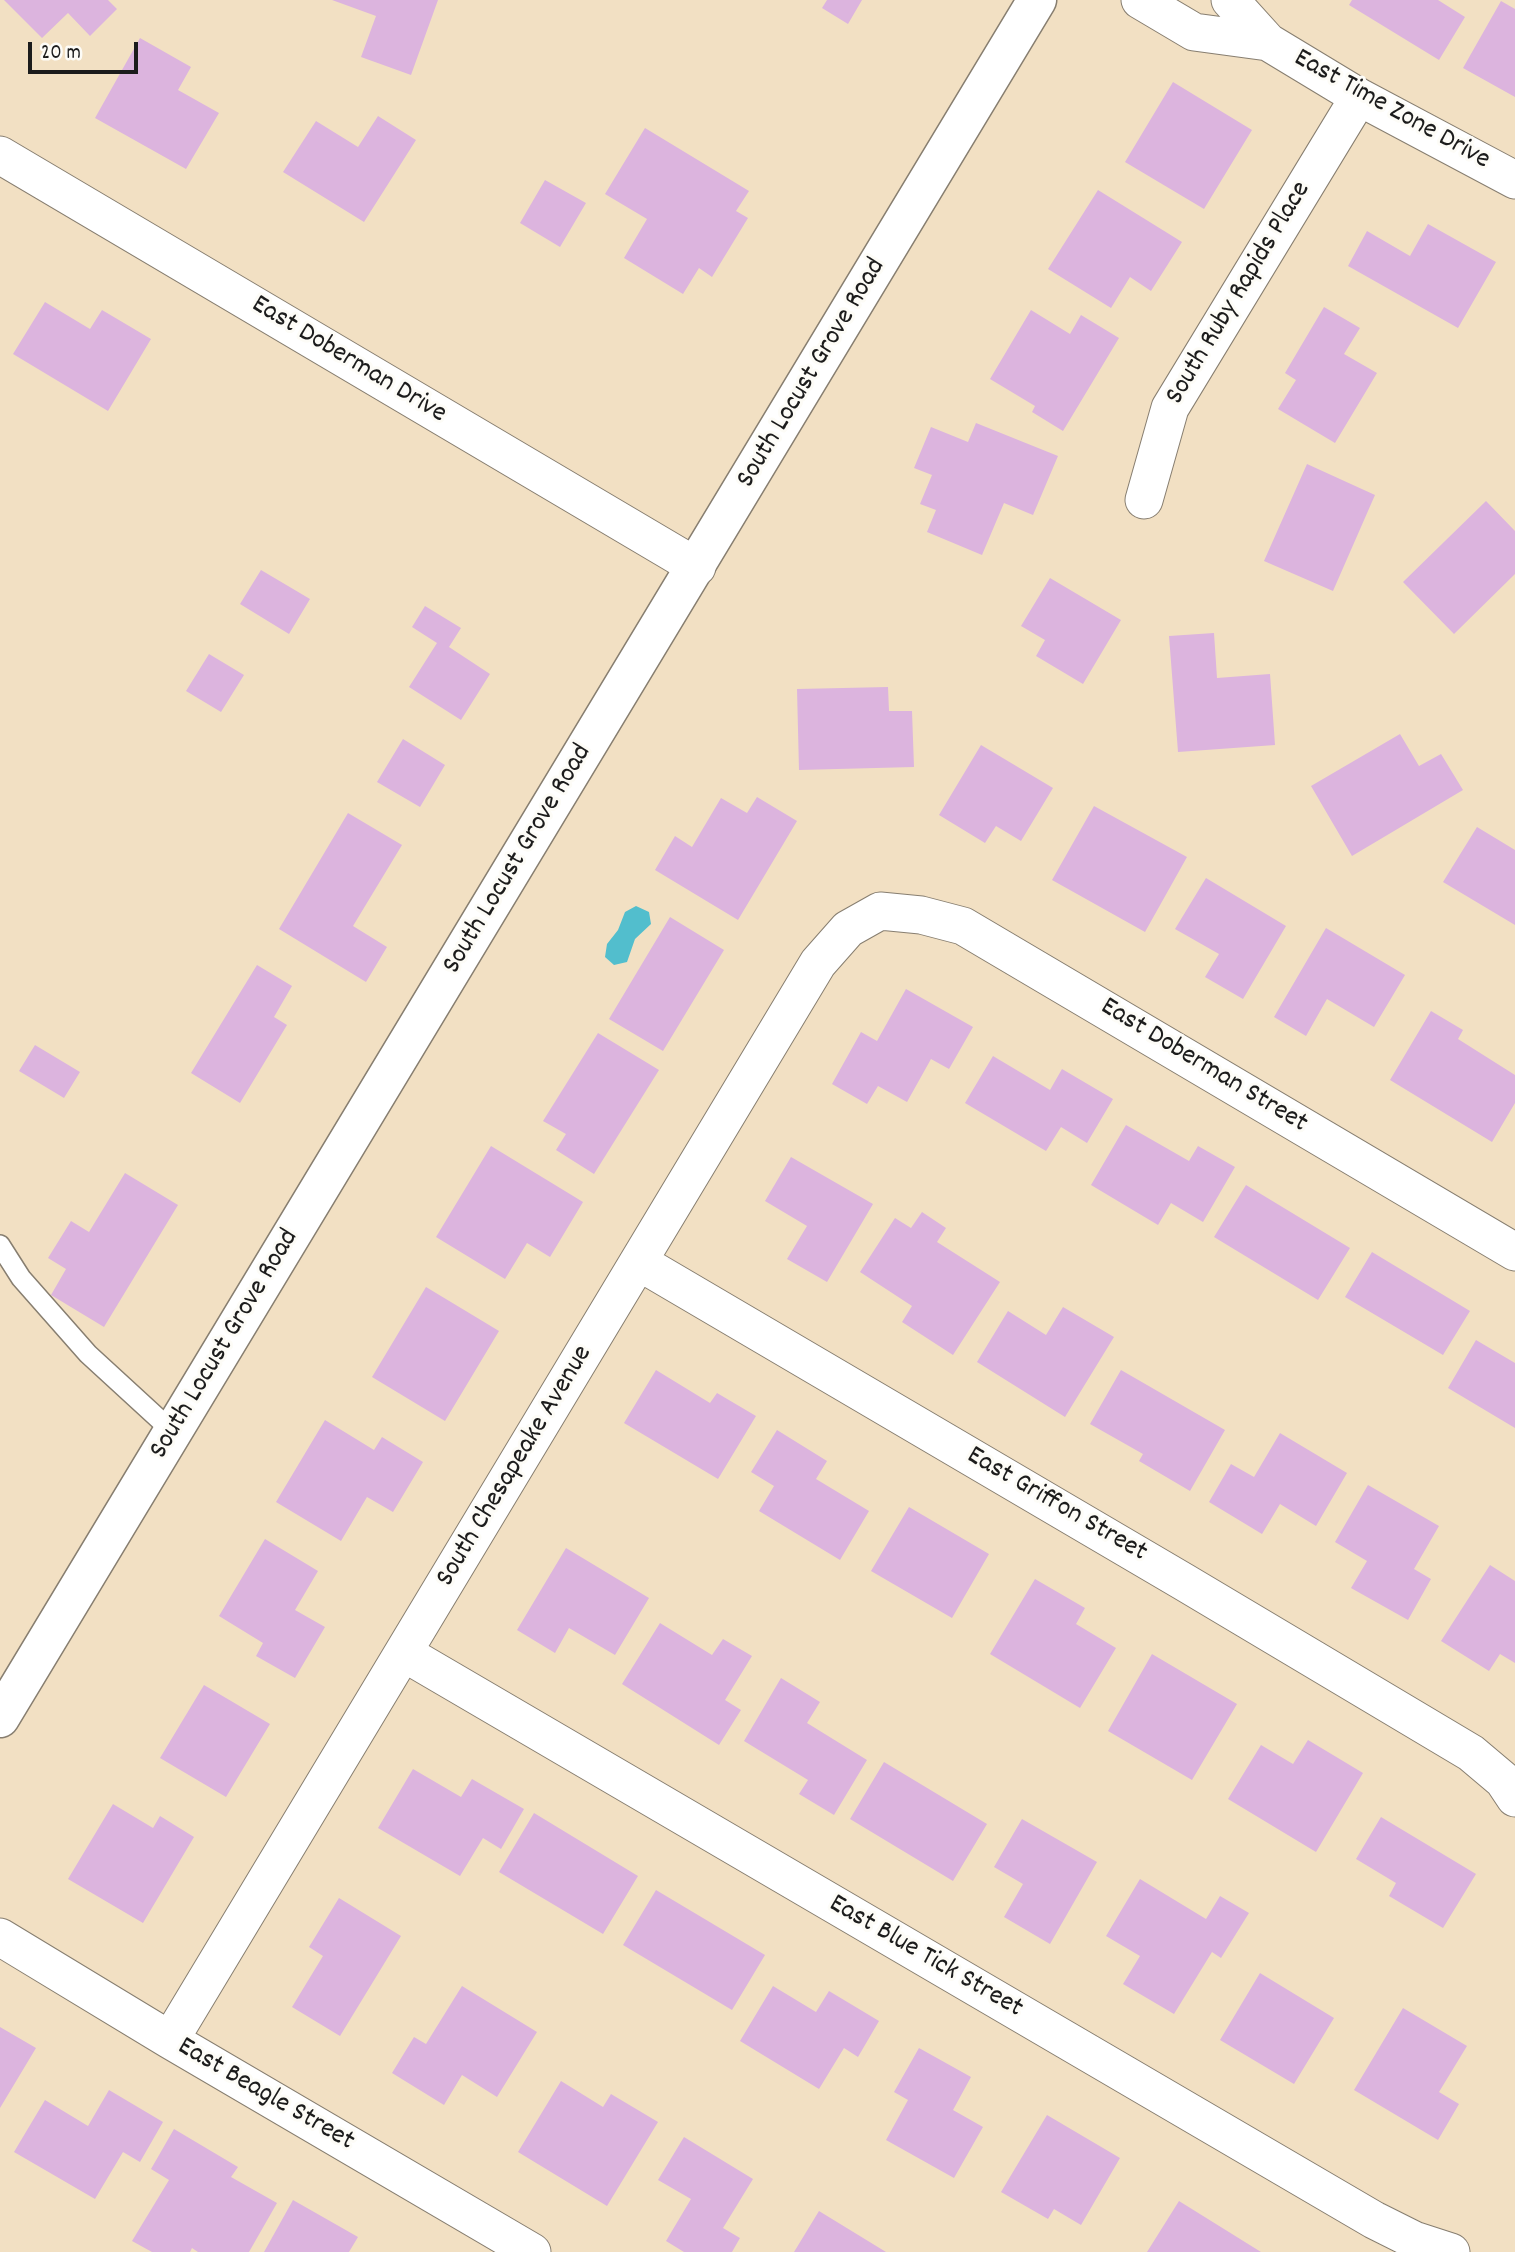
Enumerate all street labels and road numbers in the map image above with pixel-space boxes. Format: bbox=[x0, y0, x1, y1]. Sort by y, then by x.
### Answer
street label: East Time Zone Drive bbox=[1287, 43, 1495, 179]
street label: South Ruby Rapids Place bbox=[1160, 176, 1320, 412]
street label: South Locust Grove Road bbox=[731, 253, 895, 495]
street label: East Doberman Drive bbox=[244, 289, 452, 433]
street label: South Locust Grove Road bbox=[437, 739, 601, 981]
street label: East Doberman Street bbox=[1093, 992, 1313, 1142]
street label: South Locust Grove Road bbox=[144, 1224, 308, 1466]
street label: South Chesapeake Avenue bbox=[431, 1340, 601, 1594]
street label: East Griffon Street bbox=[960, 1441, 1152, 1571]
street label: East Blue Tick Street bbox=[822, 1889, 1028, 2027]
street label: East Beagle Street bbox=[171, 2032, 359, 2160]

